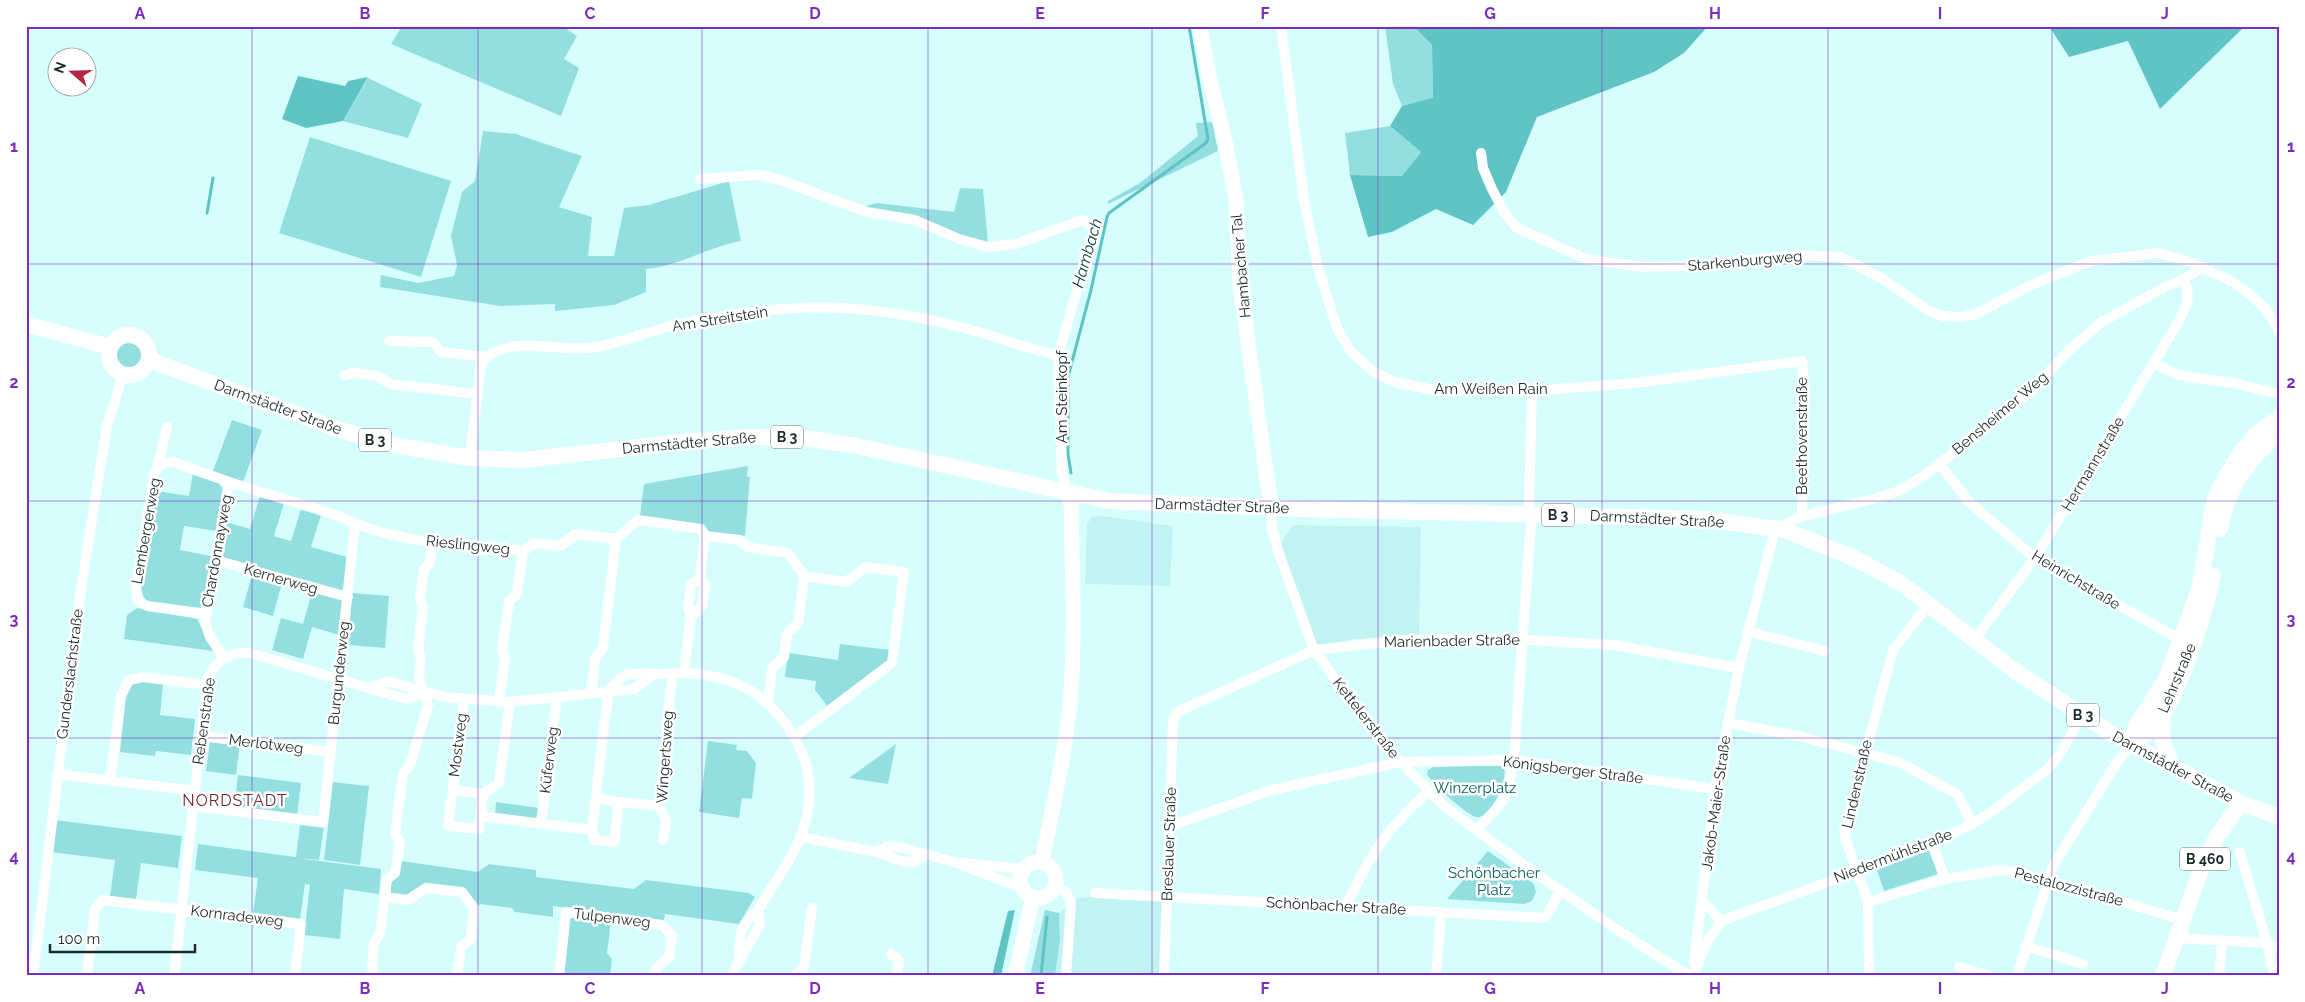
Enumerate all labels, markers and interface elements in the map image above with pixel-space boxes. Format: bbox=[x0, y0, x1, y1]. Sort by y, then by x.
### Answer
text: A bbox=[135, 4, 146, 23]
text: B bbox=[360, 4, 371, 23]
text: C bbox=[585, 4, 596, 23]
text: D bbox=[809, 4, 821, 23]
text: E bbox=[1035, 4, 1045, 23]
text: F bbox=[1260, 4, 1270, 23]
text: G bbox=[1484, 4, 1496, 23]
text: H bbox=[1709, 4, 1721, 23]
text: I bbox=[1938, 4, 1942, 23]
text: J bbox=[2161, 4, 2169, 23]
north arrow bbox=[48, 48, 98, 98]
text: N bbox=[50, 60, 69, 75]
text: 1 bbox=[10, 137, 18, 156]
text: 1 bbox=[2287, 137, 2295, 156]
street label: Hambacher Tal bbox=[1227, 212, 1255, 319]
water label: Hambach bbox=[1068, 216, 1106, 290]
street label: Starkenburgweg bbox=[1687, 247, 1803, 275]
street label: Am Streitstein bbox=[671, 303, 769, 335]
street label: Am Steinkopf bbox=[1053, 349, 1071, 443]
street label: Bensheimer Weg bbox=[1949, 368, 2051, 458]
text: 2 bbox=[9, 373, 19, 392]
text: 2 bbox=[2286, 373, 2296, 392]
street label: Darmstädter Straße bbox=[212, 376, 344, 439]
street label: Beethovenstraße bbox=[1793, 377, 1811, 495]
street label: Am Weißen Rain bbox=[1434, 380, 1548, 398]
street label: Hermannstraße bbox=[2058, 413, 2128, 515]
road number: B 3 bbox=[771, 426, 803, 448]
road number: B 3 bbox=[359, 428, 391, 452]
street label: Darmstädter Straße bbox=[621, 428, 757, 458]
street label: Lembergerweg bbox=[128, 476, 164, 586]
street label: Chardonnayweg bbox=[198, 493, 236, 609]
street label: Darmstädter Straße bbox=[1154, 495, 1290, 517]
road number: B 3 bbox=[1542, 504, 1574, 526]
street label: Darmstädter Straße bbox=[1589, 506, 1725, 532]
street label: Rieslingweg bbox=[425, 532, 511, 558]
street label: Heinrichstraße bbox=[2028, 547, 2124, 614]
street label: Kernerweg bbox=[242, 560, 320, 598]
street label: Gunderslachstraße bbox=[53, 608, 87, 740]
text: 3 bbox=[10, 610, 19, 629]
text: 3 bbox=[2287, 610, 2296, 629]
street label: Burgunderweg bbox=[325, 620, 353, 726]
street label: Marienbader Straße bbox=[1384, 631, 1520, 651]
street label: Lehrstraße bbox=[2154, 640, 2200, 716]
street label: Kettelerstraße bbox=[1329, 674, 1403, 762]
street label: Rebenstraße bbox=[189, 676, 219, 766]
road number: B 3 bbox=[2067, 704, 2099, 726]
street label: Wingertsweg bbox=[653, 710, 677, 804]
street label: Mostweg bbox=[445, 712, 471, 778]
street label: Küferweg bbox=[536, 726, 562, 794]
street label: Darmstädter Straße bbox=[2109, 727, 2237, 807]
street label: Merlotweg bbox=[228, 730, 304, 758]
street label: Jakob-Maier-Straße bbox=[1698, 734, 1734, 872]
street label: Lindenstraße bbox=[1838, 738, 1876, 830]
street label: Königsberger Straße bbox=[1502, 752, 1644, 788]
park label: Winzerplatz bbox=[1434, 779, 1516, 797]
street label: Breslauer Straße bbox=[1158, 786, 1180, 901]
district label: NORDSTADT bbox=[182, 791, 288, 810]
street label: Niedermühlstraße bbox=[1831, 825, 1955, 887]
text: 4 bbox=[9, 847, 19, 866]
text: 4 bbox=[2286, 847, 2296, 866]
road number: B 460 bbox=[2180, 848, 2230, 871]
park label: Schönbacher Platz bbox=[1448, 864, 1541, 899]
street label: Pestalozzistraße bbox=[2013, 864, 2126, 910]
street label: Schönbacher Straße bbox=[1266, 893, 1407, 919]
street label: Kornradeweg bbox=[190, 901, 284, 931]
street label: Tulpenweg bbox=[572, 904, 652, 932]
scale bar bbox=[50, 922, 195, 954]
text: 100 m bbox=[58, 930, 100, 948]
text: A bbox=[135, 979, 146, 998]
text: B bbox=[360, 979, 371, 998]
text: C bbox=[585, 979, 596, 998]
text: D bbox=[809, 979, 821, 998]
text: E bbox=[1035, 979, 1045, 998]
text: F bbox=[1260, 979, 1270, 998]
text: G bbox=[1484, 979, 1496, 998]
text: H bbox=[1709, 979, 1721, 998]
text: I bbox=[1938, 979, 1942, 998]
text: J bbox=[2161, 979, 2169, 998]

